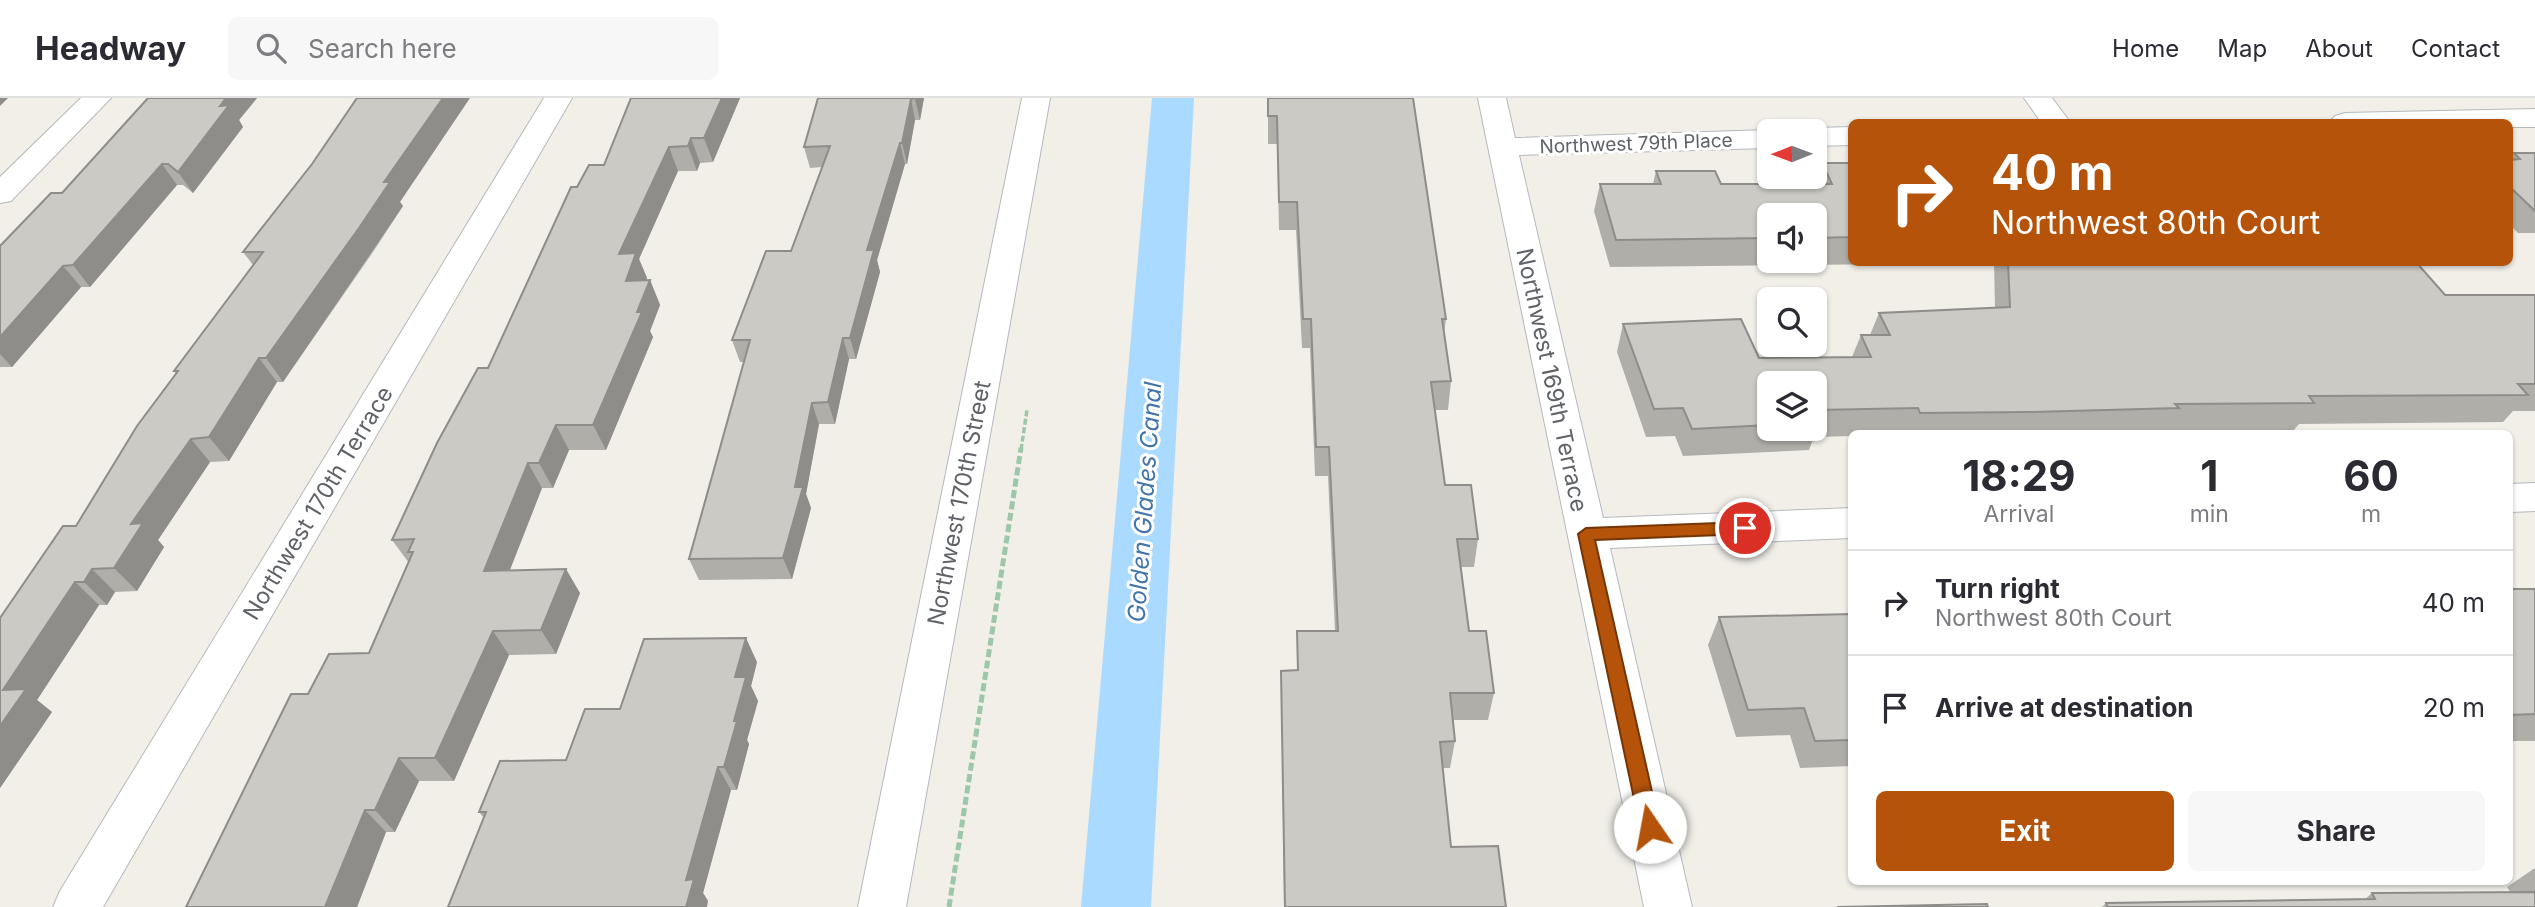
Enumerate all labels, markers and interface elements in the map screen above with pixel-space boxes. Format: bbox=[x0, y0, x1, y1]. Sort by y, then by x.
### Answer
search box bbox=[228, 17, 718, 80]
text: Headway bbox=[35, 28, 186, 68]
icon: search bbox=[252, 29, 290, 67]
text: Search here bbox=[308, 33, 457, 64]
text: Home bbox=[2112, 34, 2179, 63]
text: Map bbox=[2217, 34, 2267, 63]
text: About bbox=[2305, 34, 2373, 63]
text: Contact bbox=[2411, 34, 2500, 63]
north arrow bbox=[1757, 119, 1827, 189]
map controls bbox=[1757, 119, 1827, 441]
street label: Northwest 79th Place bbox=[1539, 129, 1733, 158]
text: 40 m bbox=[1991, 143, 2114, 202]
icon: right bbox=[1876, 147, 1967, 238]
button: sound bbox=[1757, 203, 1827, 273]
text: Northwest 80th Court bbox=[1991, 203, 2320, 242]
street label: Northwest 169th Terrace bbox=[1510, 246, 1594, 514]
button: search bbox=[1757, 287, 1827, 357]
button: layers bbox=[1757, 371, 1827, 441]
street label: Northwest 170th Street bbox=[922, 378, 997, 628]
street label: Northwest 170th Terrace bbox=[237, 381, 399, 625]
water label: Golden Glades Canal bbox=[1122, 381, 1167, 623]
text: 18:29 bbox=[1962, 450, 2075, 501]
text: 1 bbox=[2200, 450, 2218, 501]
text: 60 bbox=[2343, 450, 2399, 501]
pin bbox=[1715, 498, 1775, 558]
text: Arrival bbox=[1983, 500, 2054, 528]
text: min bbox=[2190, 500, 2229, 528]
text: m bbox=[2361, 500, 2381, 528]
icon: arrive bbox=[1726, 509, 1764, 547]
text: Turn right bbox=[1935, 573, 2060, 604]
icon: right bbox=[1876, 584, 1914, 622]
text: 40 m bbox=[2422, 587, 2485, 618]
text: Northwest 80th Court bbox=[1935, 604, 2172, 632]
icon: arrive bbox=[1876, 689, 1914, 727]
text: Arrive at destination bbox=[1935, 692, 2194, 723]
text: 20 m bbox=[2423, 692, 2485, 723]
position arrow bbox=[1613, 790, 1687, 864]
button: Exit bbox=[1876, 791, 2174, 871]
button: Share bbox=[2188, 791, 2485, 871]

